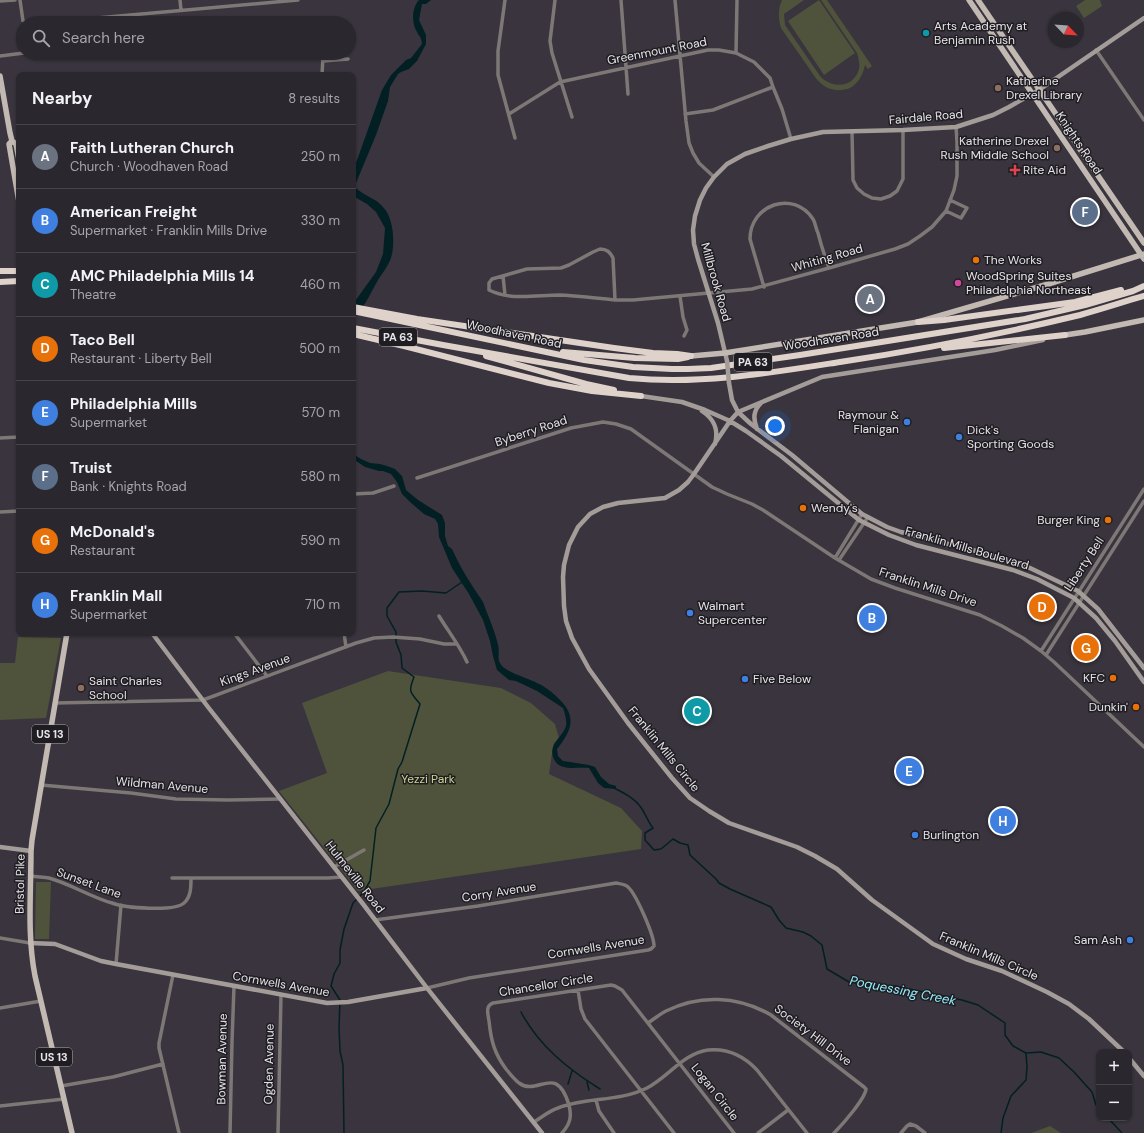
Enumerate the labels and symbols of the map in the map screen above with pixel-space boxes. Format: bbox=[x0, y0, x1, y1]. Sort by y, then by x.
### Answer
north arrow bbox=[1048, 12, 1084, 48]
place label: Arts Academy at Benjamin Rush bbox=[934, 18, 1027, 48]
marker: Arts Academy at Benjamin Rush bbox=[921, 28, 931, 38]
street label: Greenmount Road bbox=[606, 33, 708, 69]
place label: Katherine Drexel Library bbox=[1006, 73, 1083, 103]
marker: Katherine Drexel Library bbox=[993, 83, 1003, 93]
street label: Fairdale Road bbox=[888, 106, 964, 128]
street label: Knights Road bbox=[1052, 109, 1106, 177]
place label: Katherine Drexel Rush Middle School bbox=[941, 133, 1049, 163]
marker: Katherine Drexel Rush Middle School bbox=[1052, 143, 1062, 153]
place label: Rite Aid bbox=[1023, 162, 1066, 178]
marker: Rite Aid bbox=[1010, 165, 1020, 175]
pin: F bbox=[1072, 197, 1098, 227]
street label: Whiting Road bbox=[789, 240, 865, 276]
street label: Millbrook Road bbox=[697, 241, 735, 323]
place label: The Works bbox=[984, 252, 1042, 268]
marker: The Works bbox=[971, 255, 981, 265]
place label: WoodSpring Suites Philadelphia Northeast bbox=[966, 268, 1092, 298]
marker: WoodSpring Suites Philadelphia Northeast bbox=[953, 278, 963, 288]
pin: A bbox=[857, 284, 883, 314]
street label: Woodhaven Road bbox=[465, 316, 563, 352]
street label: Woodhaven Road bbox=[782, 324, 880, 354]
road number: PA 63 bbox=[379, 328, 417, 346]
road number: PA 63 bbox=[734, 353, 772, 371]
place label: Raymour & Flanigan bbox=[838, 407, 899, 437]
street label: Byberry Road bbox=[493, 412, 569, 450]
your location bbox=[765, 416, 785, 436]
marker: Raymour & Flanigan bbox=[902, 417, 912, 427]
place label: Dick's Sporting Goods bbox=[967, 422, 1054, 452]
marker: Dick's Sporting Goods bbox=[954, 432, 964, 442]
place label: Wendy's bbox=[811, 500, 858, 516]
marker: Wendy's bbox=[798, 503, 808, 513]
place label: Burger King bbox=[1037, 512, 1100, 528]
marker: Burger King bbox=[1103, 515, 1113, 525]
street label: Franklin Mills Boulevard bbox=[903, 523, 1031, 573]
street label: Liberty Bell bbox=[1060, 534, 1108, 594]
street label: Franklin Mills Drive bbox=[877, 564, 979, 610]
pin: D bbox=[1029, 592, 1055, 622]
place label: Walmart Supercenter bbox=[698, 598, 767, 628]
pin: B bbox=[859, 603, 885, 633]
marker: Walmart Supercenter bbox=[685, 608, 695, 618]
pin: G bbox=[1073, 633, 1099, 663]
street label: Kings Avenue bbox=[218, 650, 292, 690]
place label: KFC bbox=[1083, 670, 1105, 686]
place label: Five Below bbox=[753, 671, 811, 687]
place label: Saint Charles School bbox=[89, 673, 162, 703]
marker: KFC bbox=[1108, 673, 1118, 683]
marker: Five Below bbox=[740, 674, 750, 684]
marker: Saint Charles School bbox=[76, 683, 86, 693]
pin: C bbox=[684, 696, 710, 726]
place label: Dunkin' bbox=[1089, 699, 1128, 715]
marker: Dunkin' bbox=[1131, 702, 1141, 712]
street label: Franklin Mills Circle bbox=[625, 703, 703, 795]
road number: US 13 bbox=[32, 725, 68, 743]
pin: E bbox=[896, 756, 922, 786]
park label: Yezzi Park bbox=[401, 771, 455, 787]
street label: Wildman Avenue bbox=[115, 773, 209, 797]
pin: H bbox=[990, 806, 1016, 836]
place label: Burlington bbox=[923, 827, 979, 843]
marker: Burlington bbox=[910, 830, 920, 840]
street label: Hulmeville Road bbox=[322, 838, 388, 916]
street label: Bristol Pike bbox=[11, 854, 29, 914]
street label: Sunset Lane bbox=[54, 864, 124, 902]
street label: Corry Avenue bbox=[461, 878, 538, 906]
street label: Franklin Mills Circle bbox=[937, 928, 1041, 984]
street label: Cornwells Avenue bbox=[546, 931, 646, 963]
place label: Sam Ash bbox=[1074, 932, 1122, 948]
marker: Sam Ash bbox=[1125, 935, 1135, 945]
street label: Cornwells Avenue bbox=[231, 968, 331, 1000]
street label: Chancellor Circle bbox=[498, 970, 594, 1000]
water label: Poquessing Creek bbox=[848, 972, 958, 1009]
street label: Society Hill Drive bbox=[771, 1001, 855, 1069]
street label: Bowman Avenue bbox=[213, 1013, 231, 1105]
street label: Ogden Avenue bbox=[260, 1023, 278, 1105]
road number: US 13 bbox=[36, 1048, 72, 1066]
street label: Logan Circle bbox=[688, 1060, 742, 1124]

